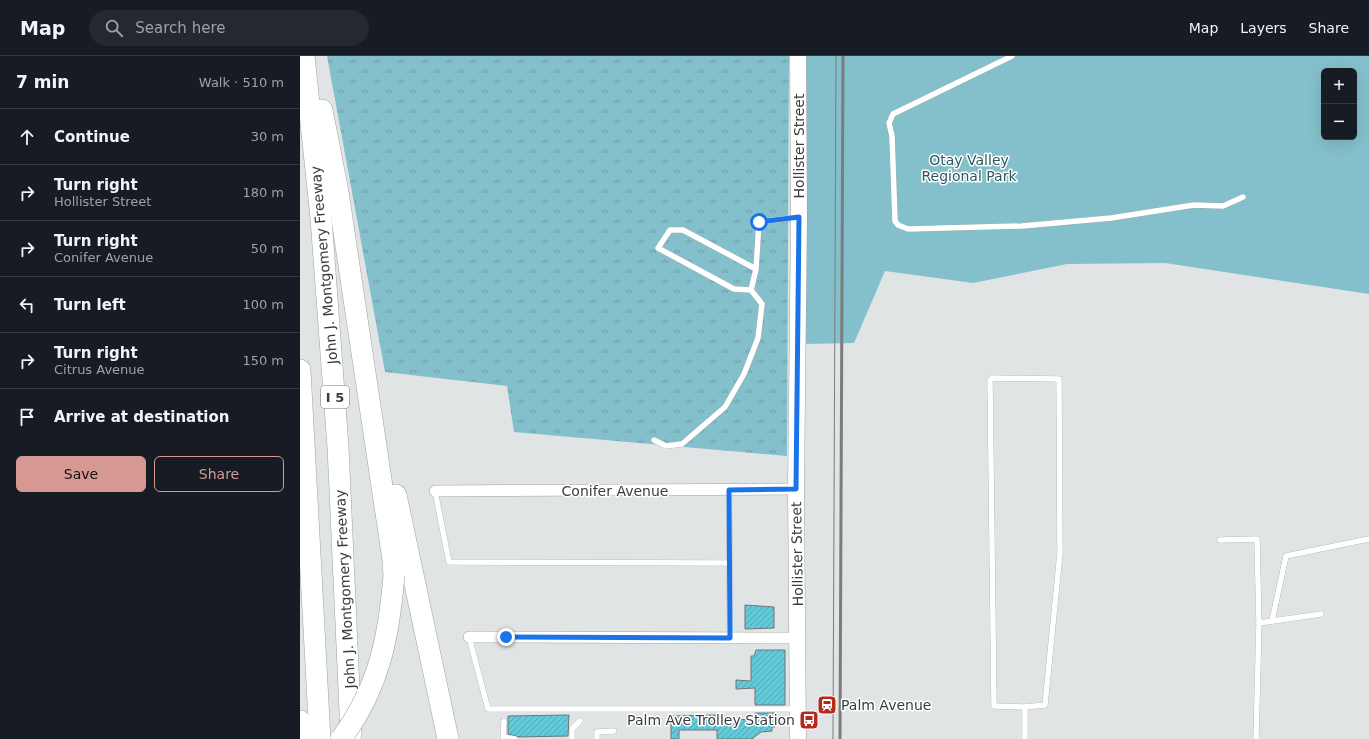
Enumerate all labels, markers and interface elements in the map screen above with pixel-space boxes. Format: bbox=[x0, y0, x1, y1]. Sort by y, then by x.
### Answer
search box bbox=[89, 10, 369, 46]
text: Map bbox=[20, 17, 65, 39]
icon: search bbox=[103, 17, 125, 39]
text: Search here bbox=[135, 19, 225, 37]
text: Map bbox=[1189, 20, 1218, 36]
text: Layers bbox=[1240, 20, 1287, 36]
text: Share bbox=[1309, 20, 1349, 36]
map controls bbox=[1321, 68, 1357, 140]
button: + bbox=[1321, 68, 1357, 104]
text: 7 min bbox=[16, 72, 69, 92]
text: Walk · 510 m bbox=[199, 75, 284, 90]
street label: Hollister Street bbox=[791, 93, 807, 198]
button: − bbox=[1321, 104, 1357, 140]
icon: ahead bbox=[16, 126, 38, 148]
text: Continue bbox=[54, 128, 130, 146]
text: 30 m bbox=[251, 129, 284, 144]
park label: Otay Valley Regional Park bbox=[921, 152, 1017, 184]
street label: John J. Montgomery Freeway bbox=[307, 165, 341, 366]
text: Turn right bbox=[54, 176, 138, 194]
icon: right bbox=[16, 182, 38, 204]
text: 180 m bbox=[242, 185, 284, 200]
text: Hollister Street bbox=[54, 194, 151, 209]
route start bbox=[750, 213, 768, 231]
text: Turn right bbox=[54, 232, 138, 250]
icon: right bbox=[16, 238, 38, 260]
text: 50 m bbox=[251, 241, 284, 256]
text: Conifer Avenue bbox=[54, 250, 153, 265]
icon: left bbox=[16, 294, 38, 316]
text: Turn left bbox=[54, 296, 126, 314]
text: 100 m bbox=[242, 297, 284, 312]
text: Turn right bbox=[54, 344, 138, 362]
icon: right bbox=[16, 350, 38, 372]
text: 150 m bbox=[242, 353, 284, 368]
text: Citrus Avenue bbox=[54, 362, 145, 377]
road number: I 5 bbox=[321, 386, 349, 408]
icon: arrive bbox=[16, 406, 38, 428]
text: Arrive at destination bbox=[54, 408, 229, 426]
button: Save bbox=[16, 456, 146, 492]
button: Share bbox=[154, 456, 284, 492]
street label: Conifer Avenue bbox=[562, 483, 668, 499]
street label: John J. Montgomery Freeway bbox=[332, 489, 358, 690]
street label: Hollister Street bbox=[788, 501, 806, 607]
route end bbox=[497, 628, 515, 646]
station icon: Palm Avenue bbox=[816, 694, 838, 716]
place label: Palm Avenue bbox=[841, 697, 931, 713]
bus stop icon: Palm Ave Trolley Station bbox=[798, 709, 820, 731]
place label: Palm Ave Trolley Station bbox=[627, 712, 795, 728]

